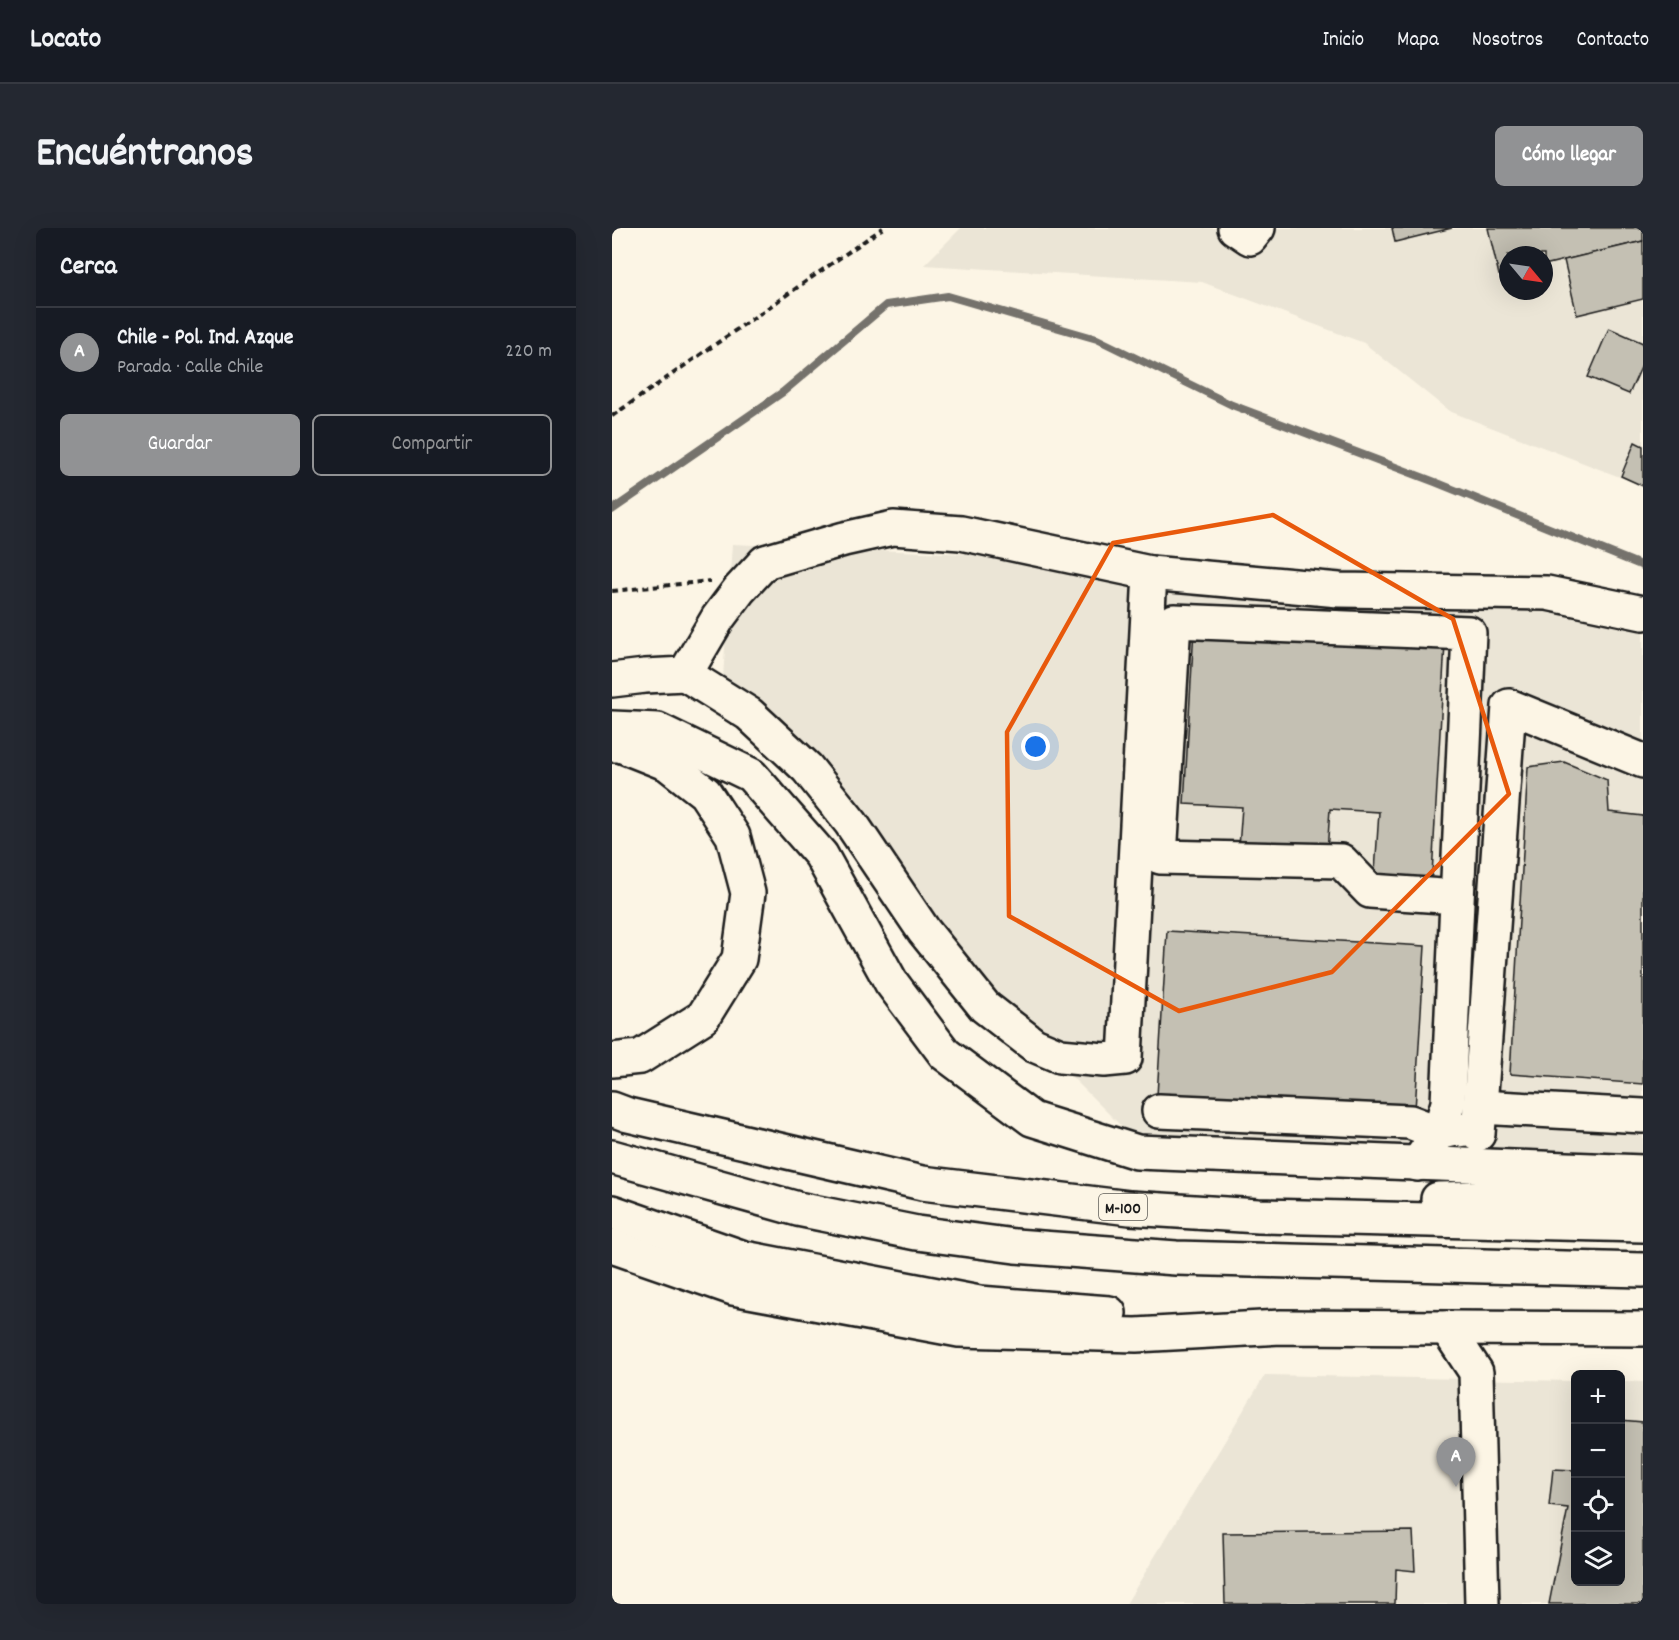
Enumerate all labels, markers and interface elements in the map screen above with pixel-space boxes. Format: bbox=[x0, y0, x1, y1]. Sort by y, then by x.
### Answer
text: Locato bbox=[30, 21, 101, 61]
text: Inicio bbox=[1322, 26, 1364, 56]
text: Mapa bbox=[1397, 26, 1439, 56]
text: Nosotros bbox=[1472, 26, 1543, 56]
text: Contacto bbox=[1576, 26, 1649, 56]
text: Encuéntranos bbox=[36, 126, 254, 186]
button: Cómo llegar bbox=[1495, 126, 1643, 186]
north arrow bbox=[1499, 246, 1553, 300]
text: Cerca bbox=[60, 249, 117, 286]
text: Chile - Pol. Ind. Azque bbox=[117, 323, 294, 354]
text: A bbox=[74, 338, 85, 366]
text: 220 m bbox=[505, 338, 552, 366]
text: Parada · Calle Chile bbox=[117, 354, 263, 382]
button: Guardar bbox=[60, 414, 300, 476]
button: Compartir bbox=[312, 414, 552, 476]
your location bbox=[1021, 732, 1050, 761]
road number: M-100 bbox=[1099, 1194, 1147, 1220]
map controls bbox=[1571, 1370, 1625, 1586]
button: + bbox=[1571, 1370, 1625, 1424]
button: − bbox=[1571, 1424, 1625, 1478]
pin: A bbox=[1436, 1438, 1476, 1487]
button: locate bbox=[1571, 1478, 1625, 1532]
button: layers bbox=[1571, 1532, 1625, 1586]

